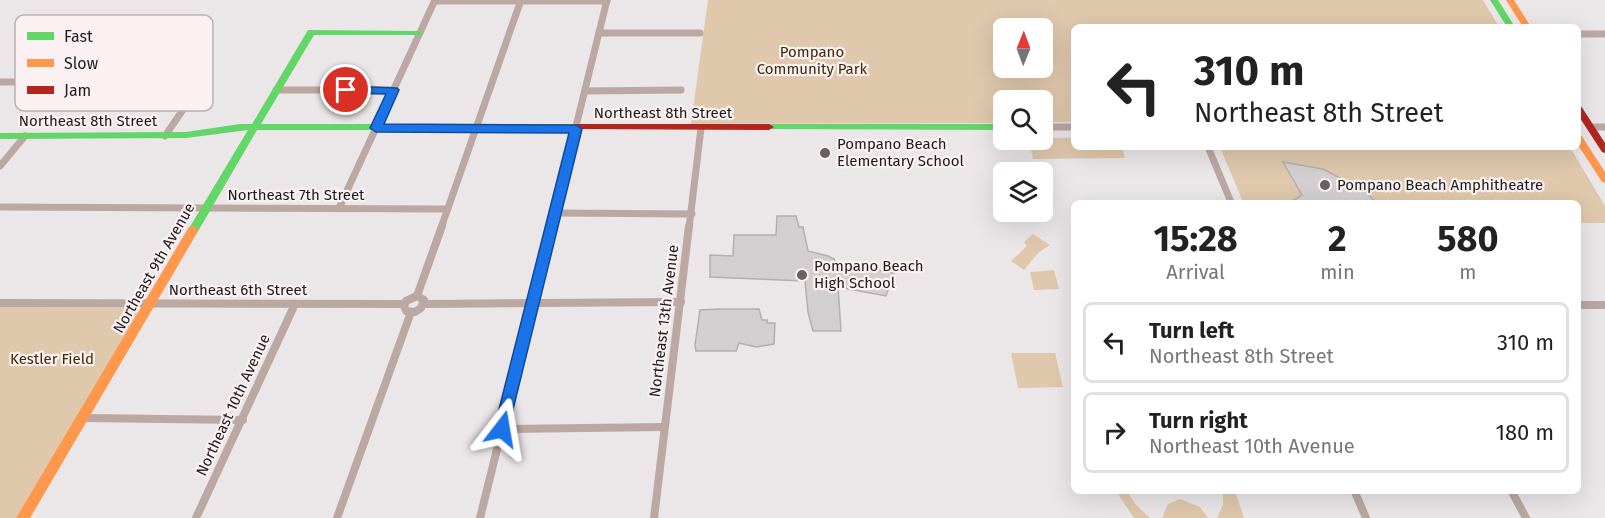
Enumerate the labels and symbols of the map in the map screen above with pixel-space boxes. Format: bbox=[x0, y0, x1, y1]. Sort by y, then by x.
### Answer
legend bbox=[15, 15, 213, 111]
north arrow bbox=[993, 18, 1053, 78]
text: Fast bbox=[64, 27, 93, 46]
park label: Pompano Community Park bbox=[757, 43, 868, 78]
text: Slow bbox=[64, 54, 99, 73]
pin bbox=[320, 64, 371, 115]
text: Jam bbox=[64, 81, 91, 100]
street label: Northeast 8th Street bbox=[594, 104, 733, 122]
street label: Northeast 8th Street bbox=[19, 112, 158, 130]
place label: Pompano Beach Elementary School bbox=[837, 135, 965, 170]
marker: Pompano Beach Elementary School bbox=[818, 146, 832, 160]
place label: Pompano Beach Amphitheatre bbox=[1337, 176, 1543, 194]
marker: Pompano Beach Amphitheatre bbox=[1318, 178, 1332, 192]
street label: Northeast 7th Street bbox=[228, 186, 365, 204]
street label: Northeast 9th Avenue bbox=[109, 200, 199, 336]
street label: Northeast 13th Avenue bbox=[646, 244, 682, 398]
place label: Pompano Beach High School bbox=[814, 257, 924, 292]
marker: Pompano Beach High School bbox=[795, 268, 809, 282]
street label: Northeast 6th Street bbox=[169, 281, 308, 299]
street label: Northeast 10th Avenue bbox=[192, 331, 274, 479]
park label: Kestler Field bbox=[10, 350, 94, 368]
position arrow bbox=[470, 397, 534, 461]

